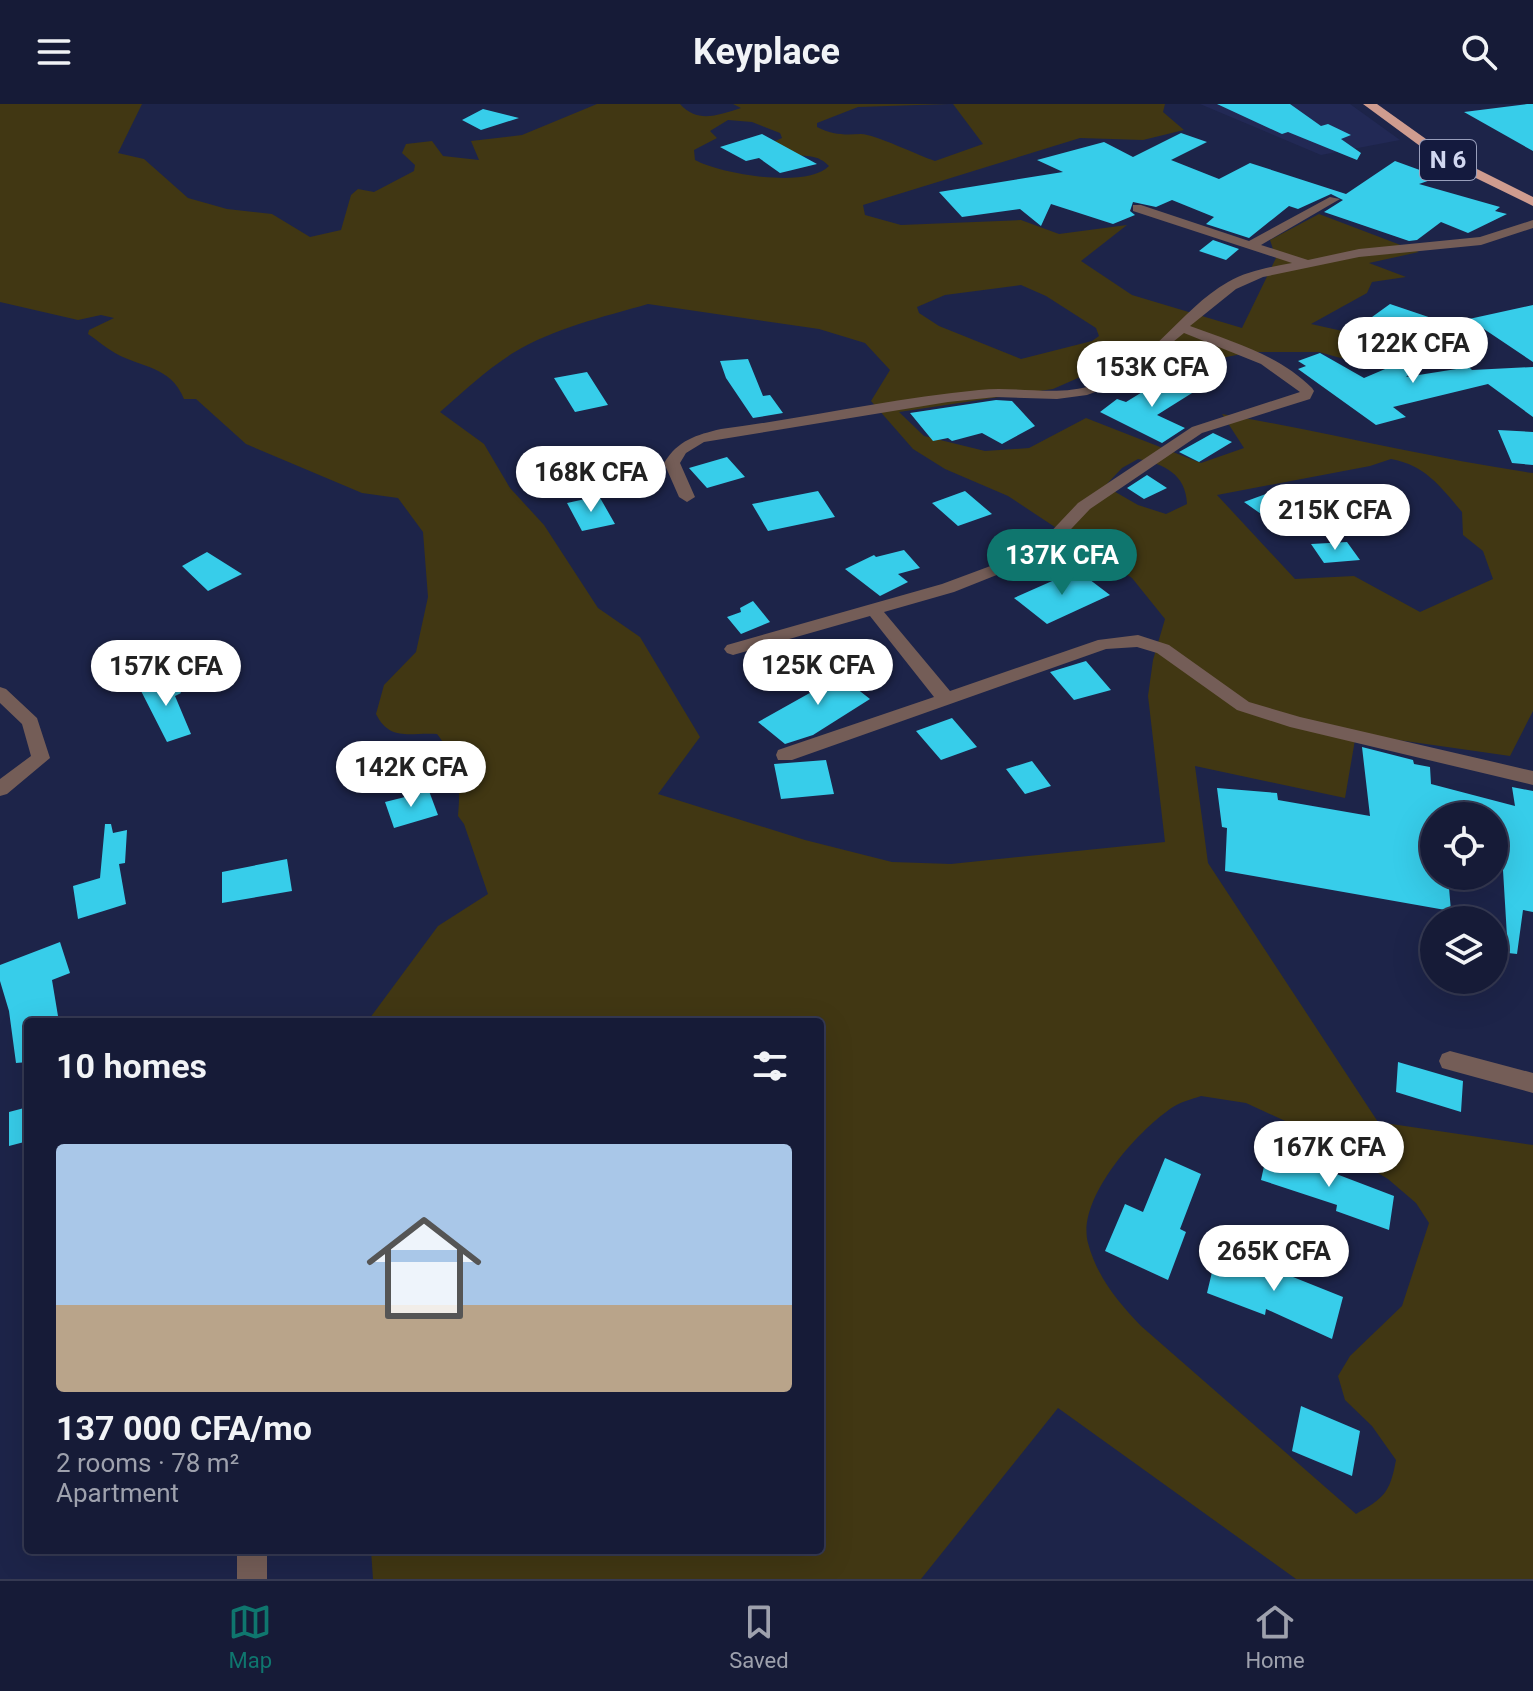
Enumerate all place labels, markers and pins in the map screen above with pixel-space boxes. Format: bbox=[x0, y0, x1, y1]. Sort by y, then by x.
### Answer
pin: 122K CFA bbox=[1330, 317, 1496, 385]
pin: 153K CFA bbox=[1069, 341, 1235, 409]
pin: 168K CFA bbox=[508, 446, 674, 514]
pin: 215K CFA bbox=[1252, 484, 1418, 552]
pin: 137K CFA bbox=[979, 529, 1145, 597]
pin: 125K CFA bbox=[735, 639, 901, 707]
pin: 157K CFA bbox=[83, 640, 249, 708]
pin: 142K CFA bbox=[328, 741, 494, 809]
pin: 167K CFA bbox=[1246, 1121, 1412, 1189]
pin: 265K CFA bbox=[1191, 1225, 1357, 1293]

